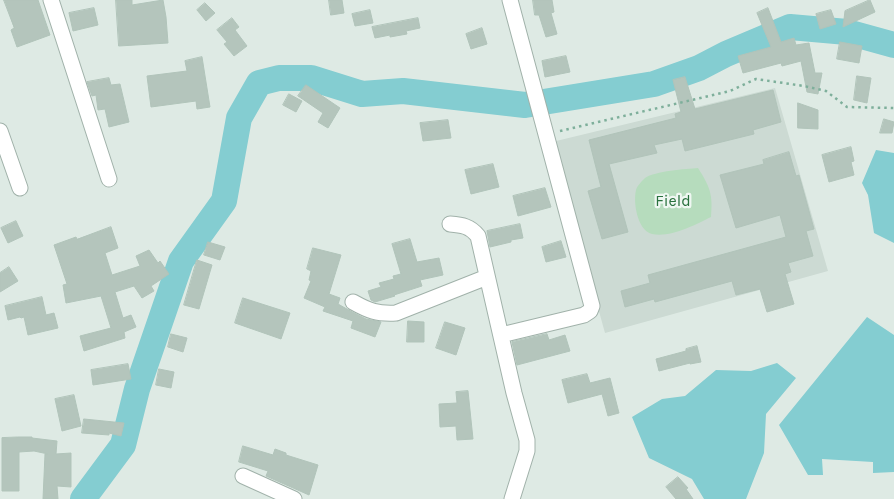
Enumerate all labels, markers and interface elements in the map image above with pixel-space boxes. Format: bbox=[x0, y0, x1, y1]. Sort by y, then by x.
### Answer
park label: Field bbox=[655, 191, 691, 211]

